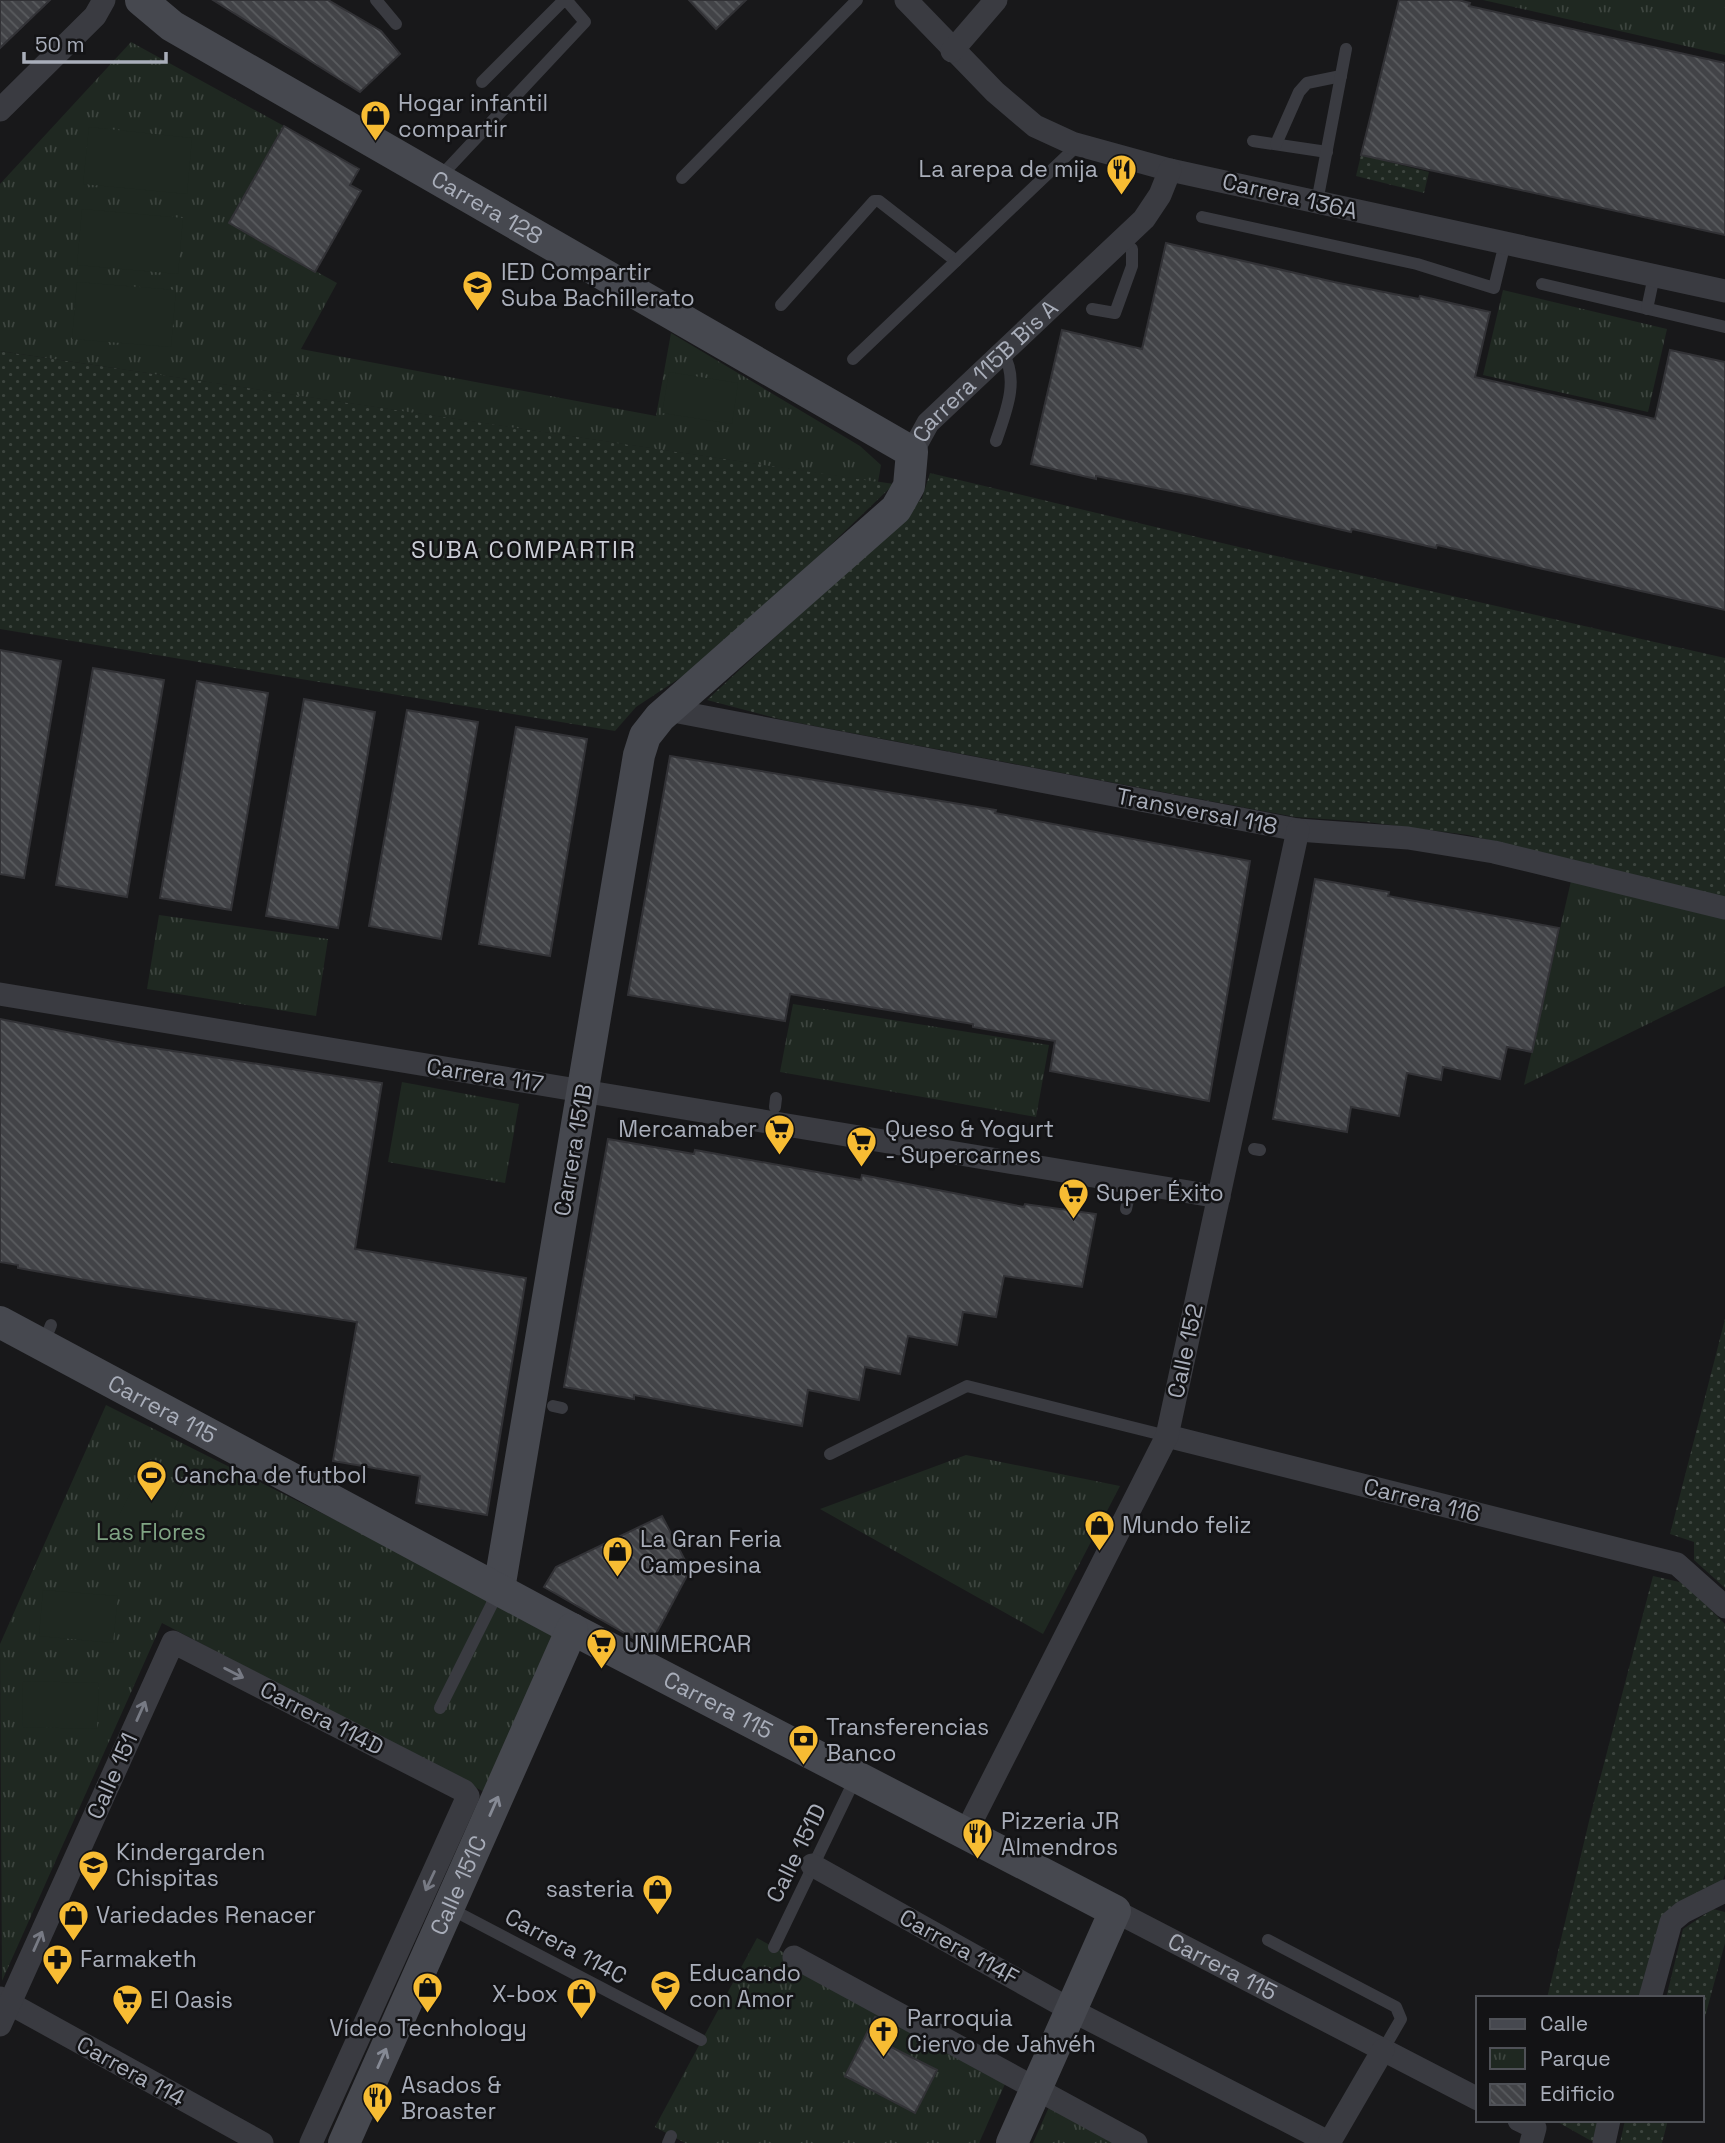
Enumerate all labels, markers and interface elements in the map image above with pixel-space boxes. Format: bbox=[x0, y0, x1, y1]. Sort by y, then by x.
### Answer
scale bar bbox=[24, 21, 166, 65]
text: 50 m bbox=[35, 31, 85, 58]
place label: Hogar infantil compartir bbox=[398, 88, 548, 144]
shop icon: Hogar infantil compartir bbox=[358, 99, 392, 143]
restaurant icon: La arepa de mija bbox=[1104, 152, 1138, 196]
place label: La arepa de mija bbox=[919, 154, 1098, 184]
street label: Carrera 128 bbox=[426, 163, 548, 251]
street label: Carrera 136A bbox=[1219, 166, 1361, 226]
place label: IED Compartir Suba Bachillerato bbox=[501, 257, 695, 313]
school or university icon: IED Compartir Suba Bachillerato bbox=[461, 268, 495, 312]
street label: Carrera 115B Bis A bbox=[905, 293, 1064, 448]
district label: SUBA COMPARTIR bbox=[411, 534, 637, 565]
street label: Transversal 118 bbox=[1114, 781, 1280, 841]
street label: Carrera 117 bbox=[424, 1051, 546, 1099]
street label: Carrera 151B bbox=[547, 1081, 599, 1219]
supermarket icon: Mercamaber bbox=[763, 1112, 797, 1156]
place label: Mercamaber bbox=[618, 1114, 757, 1144]
place label: Queso & Yogurt - Supercarnes bbox=[885, 1114, 1054, 1170]
supermarket icon: Queso & Yogurt - Supercarnes bbox=[845, 1125, 879, 1169]
supermarket icon: Super Éxito bbox=[1056, 1176, 1090, 1220]
place label: Super Éxito bbox=[1096, 1178, 1224, 1208]
street label: Calle 152 bbox=[1160, 1301, 1210, 1401]
street label: Carrera 115 bbox=[103, 1368, 222, 1450]
sports icon: Cancha de futbol bbox=[134, 1458, 168, 1502]
place label: Cancha de futbol bbox=[174, 1460, 367, 1490]
street label: Carrera 116 bbox=[1361, 1471, 1483, 1529]
shop icon: Mundo feliz bbox=[1082, 1508, 1116, 1552]
place label: Mundo feliz bbox=[1122, 1510, 1252, 1540]
park label: Las Flores bbox=[96, 1517, 206, 1547]
place label: La Gran Feria Campesina bbox=[640, 1524, 782, 1580]
shop icon: La Gran Feria Campesina bbox=[600, 1535, 634, 1579]
supermarket icon: UNIMERCAR bbox=[584, 1627, 618, 1671]
place label: UNIMERCAR bbox=[624, 1629, 751, 1659]
street label: Carrera 115 bbox=[659, 1664, 778, 1746]
one-way arrow bbox=[223, 1667, 244, 1681]
street label: Carrera 114D bbox=[255, 1674, 389, 1762]
one-way arrow bbox=[135, 1701, 148, 1723]
place label: Transferencias Banco bbox=[826, 1712, 989, 1768]
bank icon: Transferencias Banco bbox=[786, 1723, 820, 1767]
street label: Calle 151 bbox=[80, 1728, 144, 1824]
one-way arrow bbox=[488, 1795, 501, 1817]
street label: Calle 151D bbox=[759, 1798, 833, 1908]
place label: Pizzeria JR Almendros bbox=[1001, 1806, 1119, 1862]
restaurant icon: Pizzeria JR Almendros bbox=[961, 1817, 995, 1861]
street label: Calle 151C bbox=[423, 1831, 494, 1940]
place label: Kindergarden Chispitas bbox=[116, 1837, 265, 1893]
school or university icon: Kindergarden Chispitas bbox=[76, 1848, 110, 1892]
one-way arrow bbox=[423, 1870, 436, 1891]
shop icon: sasteria bbox=[640, 1872, 674, 1916]
place label: sasteria bbox=[546, 1874, 634, 1904]
shop icon: Variedades Renacer bbox=[56, 1898, 90, 1942]
place label: Variedades Renacer bbox=[96, 1900, 316, 1930]
street label: Carrera 114C bbox=[500, 1901, 632, 1991]
street label: Carrera 114F bbox=[894, 1902, 1024, 1992]
street label: Carrera 115 bbox=[1163, 1926, 1282, 2007]
one-way arrow bbox=[32, 1931, 45, 1953]
pharmacy icon: Farmaketh bbox=[40, 1942, 74, 1986]
place label: Farmaketh bbox=[80, 1944, 197, 1974]
place label: Educando con Amor bbox=[689, 1958, 801, 2014]
school or university icon: Educando con Amor bbox=[649, 1969, 683, 2013]
shop icon: Vídeo Tecnhology bbox=[411, 1970, 445, 2014]
shop icon: X-box bbox=[564, 1977, 598, 2021]
place label: X-box bbox=[492, 1979, 558, 2009]
supermarket icon: El Oasis bbox=[110, 1983, 144, 2027]
place label: El Oasis bbox=[150, 1985, 233, 2015]
legend bbox=[1476, 1996, 1704, 2122]
place label: Parroquia Ciervo de Jahvéh bbox=[907, 2003, 1096, 2059]
text: Calle bbox=[1540, 2010, 1588, 2037]
place label: Vídeo Tecnhology bbox=[329, 2013, 527, 2043]
church icon: Parroquia Ciervo de Jahvéh bbox=[867, 2014, 901, 2058]
street label: Carrera 114 bbox=[71, 2029, 191, 2113]
text: Parque bbox=[1540, 2045, 1611, 2072]
one-way arrow bbox=[376, 2048, 389, 2069]
place label: Asados & Broaster bbox=[401, 2070, 501, 2126]
text: Edificio bbox=[1540, 2080, 1615, 2107]
restaurant icon: Asados & Broaster bbox=[361, 2081, 395, 2125]

